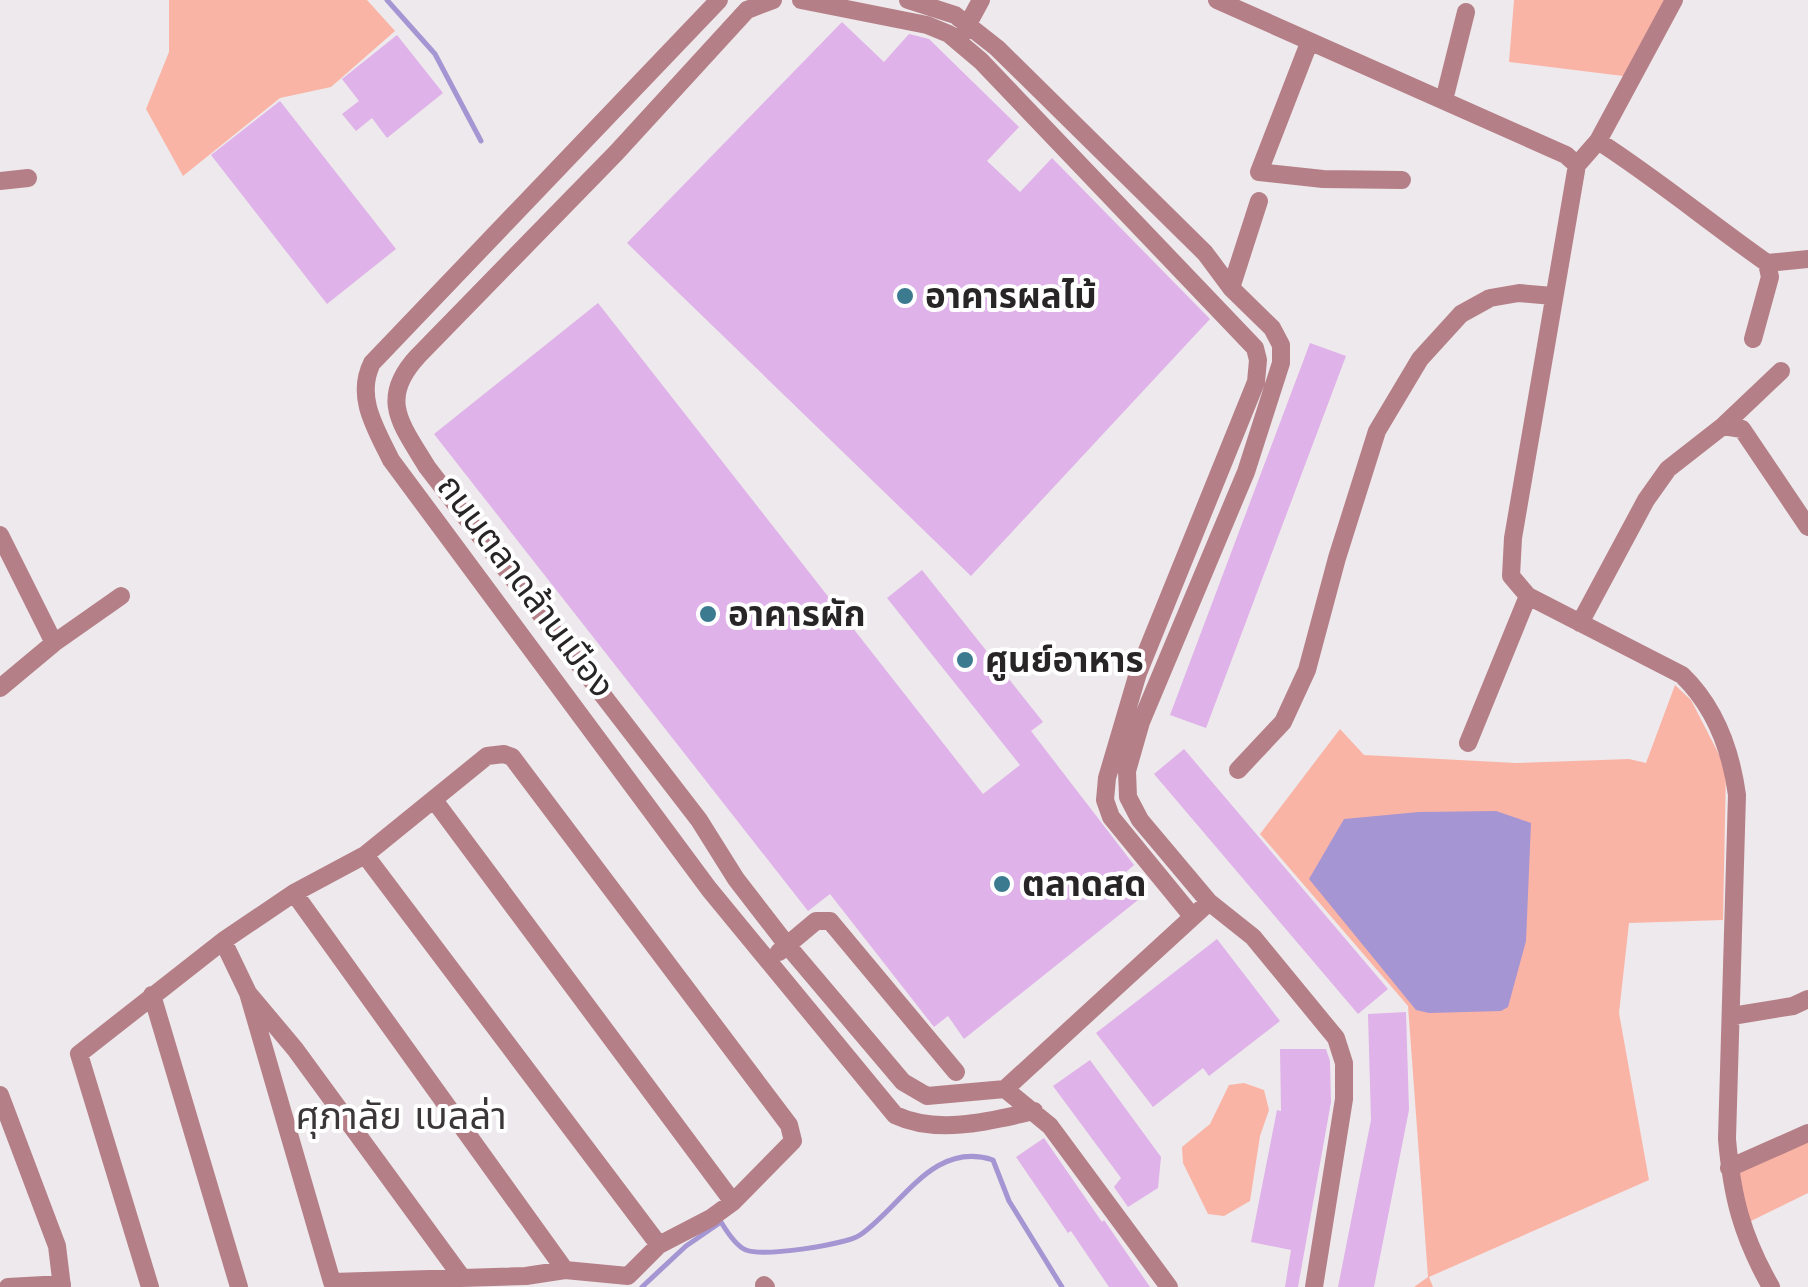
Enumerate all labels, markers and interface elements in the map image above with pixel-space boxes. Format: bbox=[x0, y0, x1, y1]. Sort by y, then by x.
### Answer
place label: อาคารผลไม้ bbox=[925, 276, 1097, 316]
marker: อาคารผลไม้ bbox=[894, 285, 916, 307]
street label: ถนนตลาดล้านเมือง bbox=[429, 467, 623, 705]
place label: อาคารผัก bbox=[728, 594, 866, 634]
marker: อาคารผัก bbox=[697, 603, 719, 625]
place label: ศูนย์อาหาร bbox=[985, 640, 1144, 681]
marker: ศูนย์อาหาร bbox=[954, 649, 976, 671]
place label: ตลาดสด bbox=[1022, 864, 1147, 904]
marker: ตลาดสด bbox=[991, 873, 1013, 895]
district label: ศุภาลัย เบลล่า bbox=[295, 1094, 507, 1139]

